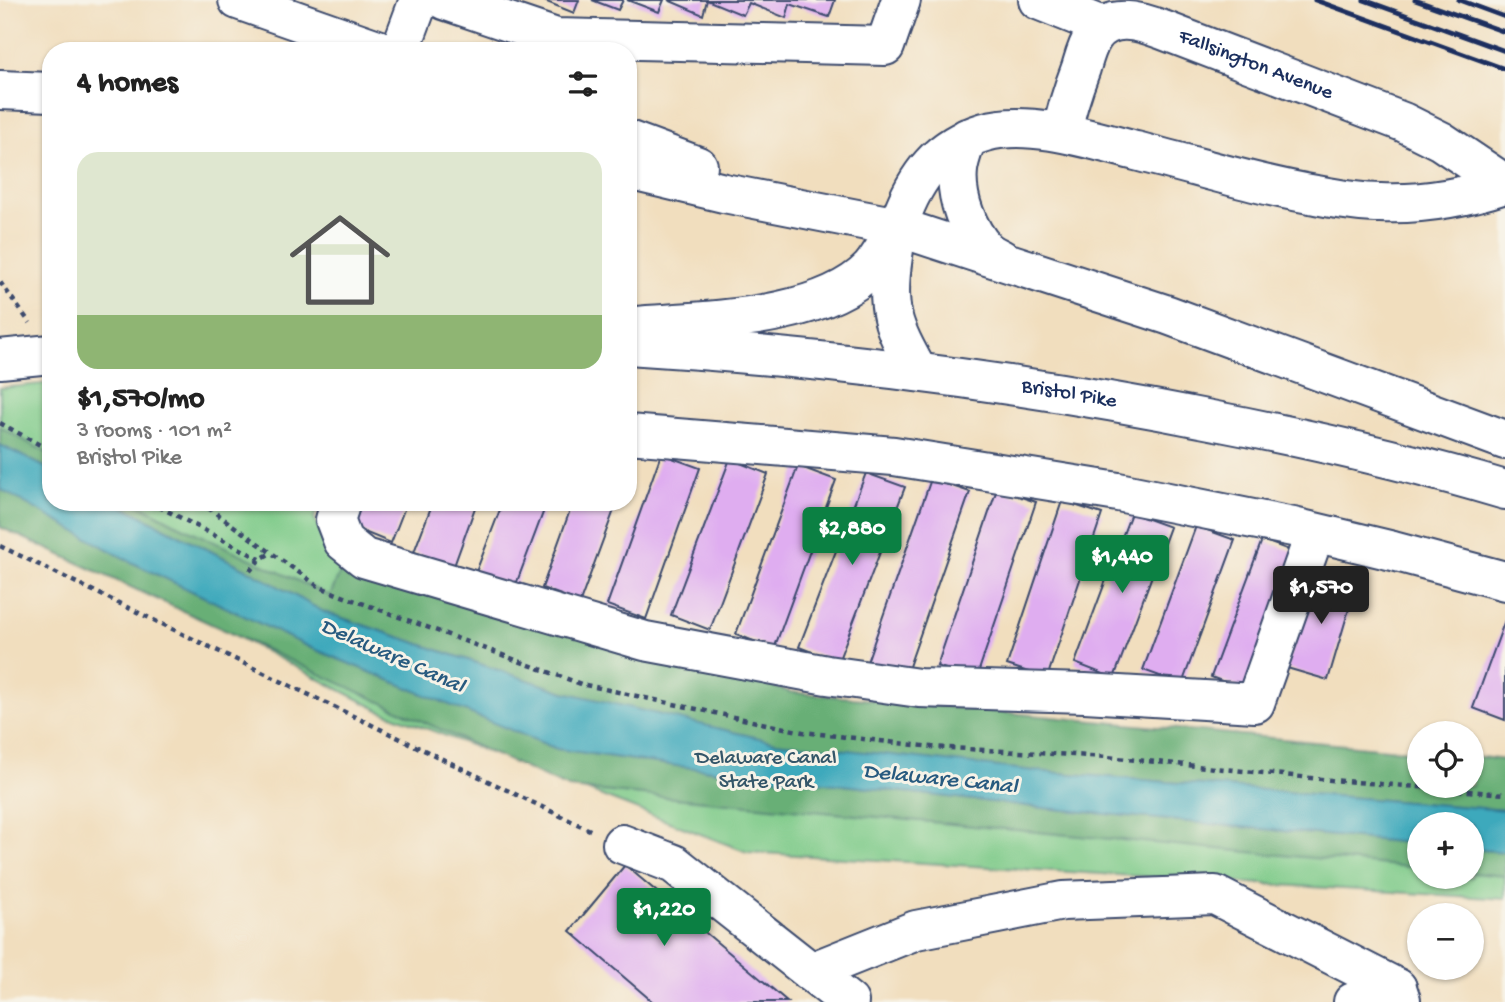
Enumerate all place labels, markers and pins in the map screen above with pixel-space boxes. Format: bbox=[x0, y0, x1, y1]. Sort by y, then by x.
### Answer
pin: $2,880 bbox=[795, 508, 909, 567]
pin: $1,440 bbox=[1065, 536, 1179, 595]
pin: $1,570 bbox=[1264, 566, 1378, 626]
pin: $1,220 bbox=[607, 888, 721, 948]

